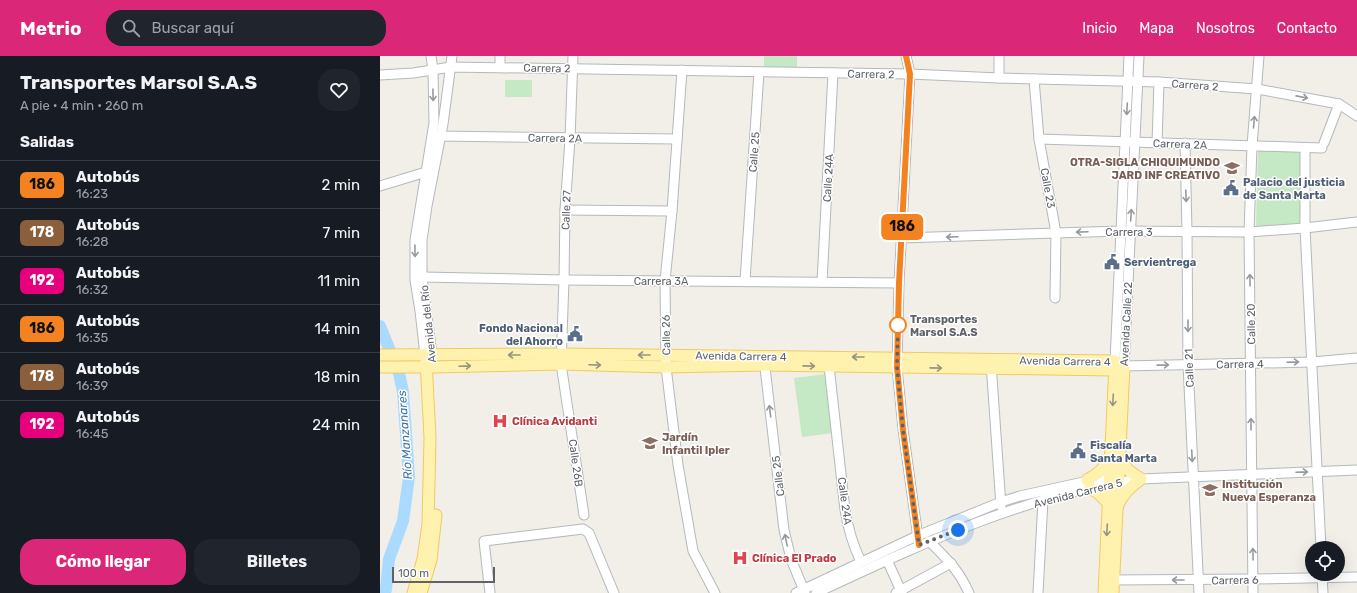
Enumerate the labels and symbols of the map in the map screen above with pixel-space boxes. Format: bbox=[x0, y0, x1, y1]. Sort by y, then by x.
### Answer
street label: Carrera 2 bbox=[523, 62, 571, 75]
street label: Carrera 2 bbox=[847, 68, 895, 81]
street label: Carrera 2 bbox=[1171, 77, 1219, 94]
one-way arrow bbox=[429, 88, 437, 101]
one-way arrow bbox=[1295, 93, 1308, 101]
one-way arrow bbox=[1123, 102, 1131, 115]
one-way arrow bbox=[1250, 116, 1257, 129]
street label: Calle 25 bbox=[747, 131, 762, 173]
street label: Carrera 2A bbox=[528, 132, 583, 145]
street label: Carrera 2A bbox=[1153, 137, 1208, 152]
street label: Calle 24A bbox=[821, 153, 836, 202]
place label: OTRA-SIGLA CHIQUIMUNDO JARD INF CREATIVO bbox=[1070, 156, 1220, 182]
school or university icon: OTRA-SIGLA CHIQUIMUNDO JARD INF CREATIVO bbox=[1223, 159, 1241, 177]
street label: Calle 23 bbox=[1038, 167, 1058, 210]
place label: Palacio del justicia de Santa Marta bbox=[1243, 176, 1345, 202]
public building icon: Palacio del justicia de Santa Marta bbox=[1222, 179, 1240, 197]
one-way arrow bbox=[1183, 189, 1190, 202]
street label: Calle 27 bbox=[559, 190, 574, 230]
one-way arrow bbox=[1128, 209, 1135, 222]
line badge: 186 bbox=[879, 214, 925, 240]
street label: Carrera 3 bbox=[1105, 226, 1153, 239]
one-way arrow bbox=[1076, 228, 1089, 236]
one-way arrow bbox=[946, 233, 959, 240]
one-way arrow bbox=[411, 244, 419, 257]
public building icon: Servientrega bbox=[1103, 253, 1121, 271]
place label: Servientrega bbox=[1124, 256, 1196, 269]
one-way arrow bbox=[1246, 274, 1254, 287]
street label: Carrera 3A bbox=[634, 275, 689, 288]
street label: Avenida Calle 22 bbox=[1118, 282, 1135, 366]
street label: Avenida del Río bbox=[418, 284, 439, 363]
street label: Calle 20 bbox=[1245, 303, 1258, 345]
place label: Transportes Marsol S.A.S bbox=[910, 313, 978, 339]
street label: Calle 26 bbox=[660, 314, 673, 355]
marker: Transportes Marsol S.A.S bbox=[889, 316, 907, 334]
one-way arrow bbox=[1184, 319, 1192, 332]
place label: Fondo Nacional del Ahorro bbox=[479, 322, 563, 348]
public building icon: Fondo Nacional del Ahorro bbox=[566, 325, 584, 343]
street label: Calle 21 bbox=[1182, 348, 1197, 388]
street label: Avenida Carrera 4 bbox=[695, 349, 787, 364]
one-way arrow bbox=[508, 351, 521, 359]
one-way arrow bbox=[638, 351, 651, 359]
one-way arrow bbox=[852, 353, 865, 361]
street label: Avenida Carrera 4 bbox=[1019, 354, 1111, 369]
street label: Carrera 4 bbox=[1216, 358, 1264, 371]
one-way arrow bbox=[1286, 359, 1299, 366]
one-way arrow bbox=[588, 361, 601, 368]
one-way arrow bbox=[1156, 361, 1169, 369]
one-way arrow bbox=[802, 362, 815, 370]
one-way arrow bbox=[458, 363, 471, 370]
one-way arrow bbox=[929, 364, 942, 372]
water label: Río Manzanares bbox=[395, 390, 415, 480]
one-way arrow bbox=[1109, 393, 1117, 406]
one-way arrow bbox=[766, 405, 774, 418]
hospital icon: Clínica Avidanti bbox=[491, 412, 509, 430]
place label: Clínica Avidanti bbox=[512, 415, 597, 428]
one-way arrow bbox=[1247, 418, 1255, 431]
place label: Jardín Infantil Ipler bbox=[662, 431, 730, 457]
school or university icon: Jardín Infantil Ipler bbox=[641, 434, 659, 452]
street label: Calle 26B bbox=[566, 438, 585, 488]
place label: Fiscalía Santa Marta bbox=[1090, 439, 1157, 465]
public building icon: Fiscalía Santa Marta bbox=[1069, 442, 1087, 460]
one-way arrow bbox=[1189, 449, 1196, 462]
street label: Calle 25 bbox=[770, 455, 787, 497]
one-way arrow bbox=[1295, 469, 1308, 476]
street label: Calle 24A bbox=[835, 476, 854, 526]
street label: Avenida Carrera 5 bbox=[1032, 476, 1124, 511]
place label: Institución Nueva Esperanza bbox=[1222, 478, 1316, 504]
school or university icon: Institución Nueva Esperanza bbox=[1201, 481, 1219, 499]
your location bbox=[948, 520, 968, 540]
one-way arrow bbox=[1103, 523, 1111, 536]
one-way arrow bbox=[782, 533, 790, 546]
one-way arrow bbox=[1249, 548, 1256, 561]
hospital icon: Clínica El Prado bbox=[731, 549, 749, 567]
place label: Clínica El Prado bbox=[752, 552, 837, 565]
scale bar bbox=[392, 565, 495, 584]
street label: Carrera 6 bbox=[1211, 574, 1259, 587]
one-way arrow bbox=[1172, 576, 1185, 584]

